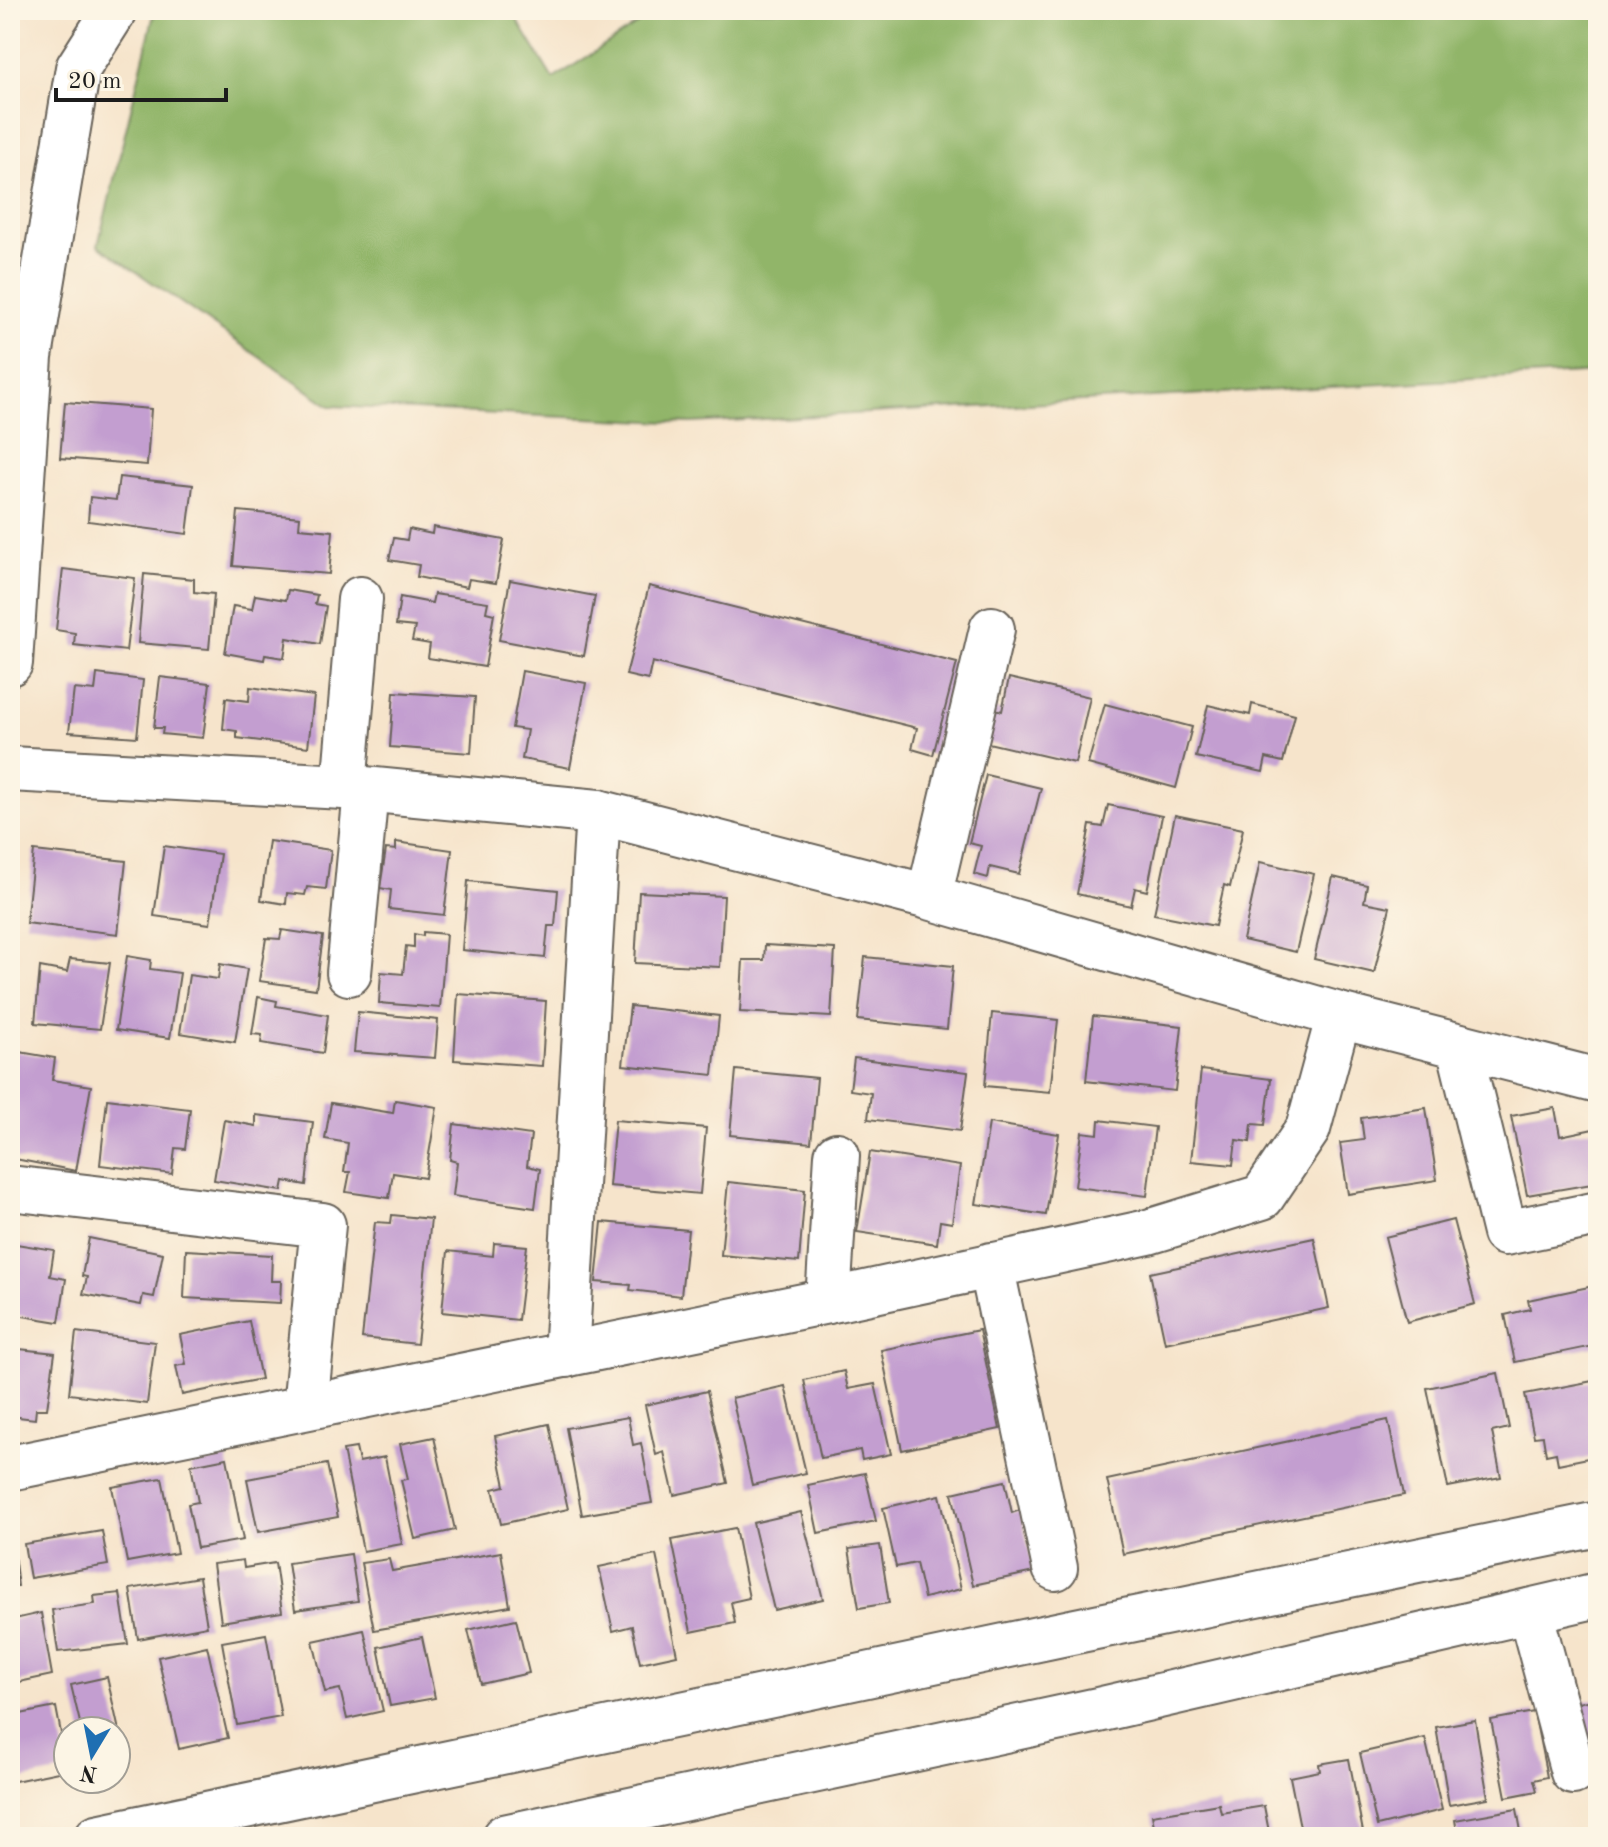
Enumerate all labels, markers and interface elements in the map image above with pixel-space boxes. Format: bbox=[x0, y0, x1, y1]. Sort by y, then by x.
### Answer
scale bar bbox=[56, 52, 226, 102]
text: 20 m bbox=[68, 70, 122, 94]
north arrow bbox=[52, 1715, 132, 1795]
text: N bbox=[79, 1760, 99, 1785]

